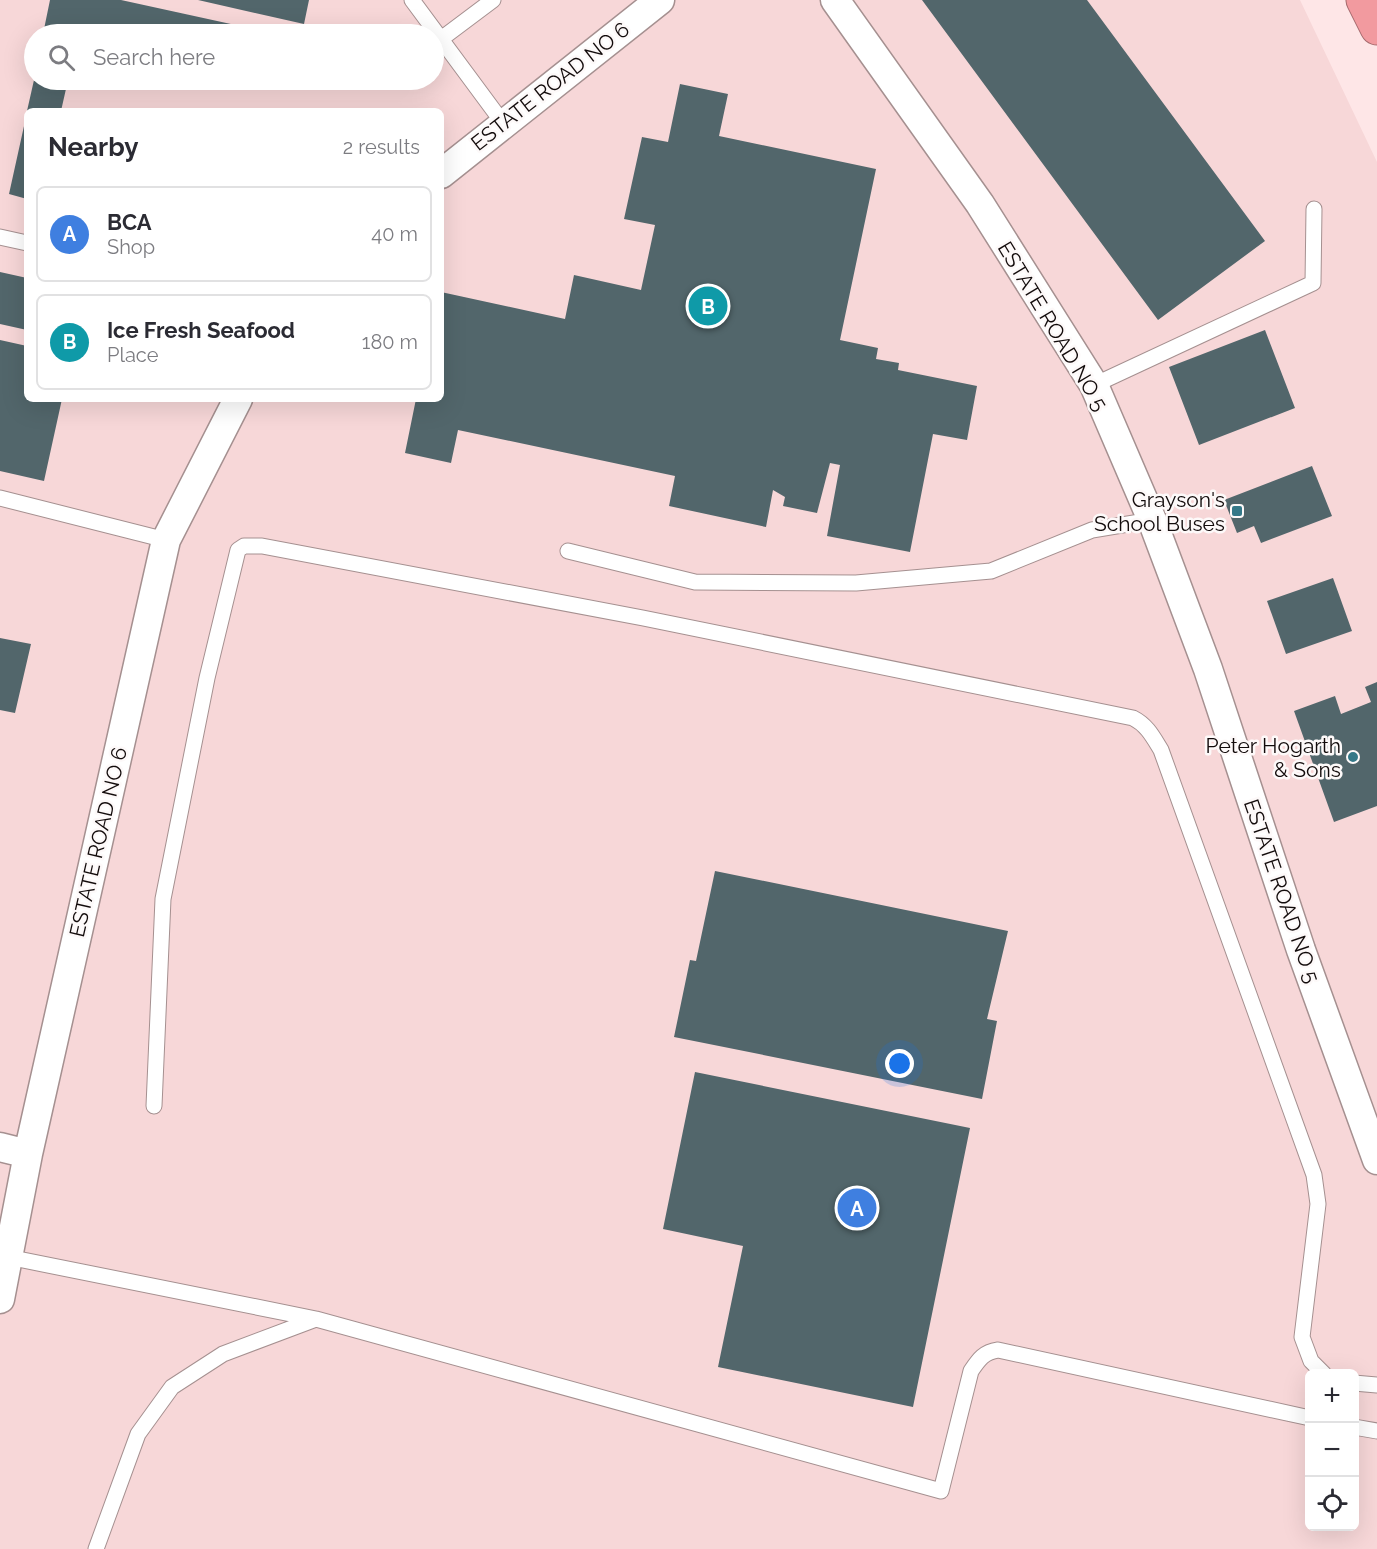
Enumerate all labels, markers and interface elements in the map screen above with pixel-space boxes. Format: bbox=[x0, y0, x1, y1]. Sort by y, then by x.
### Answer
street label: ESTATE ROAD NO 6 bbox=[466, 16, 634, 156]
search box bbox=[24, 24, 444, 90]
icon: search bbox=[45, 41, 78, 74]
text: Search here bbox=[93, 44, 215, 70]
text: Nearby bbox=[48, 132, 138, 162]
text: 2 results bbox=[343, 135, 420, 159]
text: BCA bbox=[107, 209, 152, 235]
text: A bbox=[63, 222, 76, 246]
text: 40 m bbox=[371, 222, 418, 246]
text: Shop bbox=[107, 235, 155, 259]
street label: ESTATE ROAD NO 5 bbox=[993, 237, 1113, 415]
pin: B bbox=[688, 284, 728, 328]
text: Ice Fresh Seafood bbox=[107, 317, 295, 343]
text: B bbox=[63, 330, 76, 354]
text: 180 m bbox=[362, 330, 418, 354]
text: Place bbox=[107, 343, 158, 367]
place label: Grayson's School Buses bbox=[1094, 487, 1225, 536]
marker: Grayson's School Buses bbox=[1230, 504, 1244, 518]
place label: Peter Hogarth & Sons bbox=[1206, 733, 1341, 782]
street label: ESTATE ROAD NO 6 bbox=[64, 745, 132, 939]
marker: Peter Hogarth & Sons bbox=[1346, 750, 1360, 764]
street label: ESTATE ROAD NO 5 bbox=[1239, 796, 1325, 986]
your location bbox=[885, 1049, 914, 1078]
pin: A bbox=[838, 1186, 876, 1230]
map controls bbox=[1305, 1369, 1359, 1531]
button: + bbox=[1305, 1369, 1359, 1423]
button: − bbox=[1305, 1423, 1359, 1477]
button: locate bbox=[1305, 1477, 1359, 1531]

